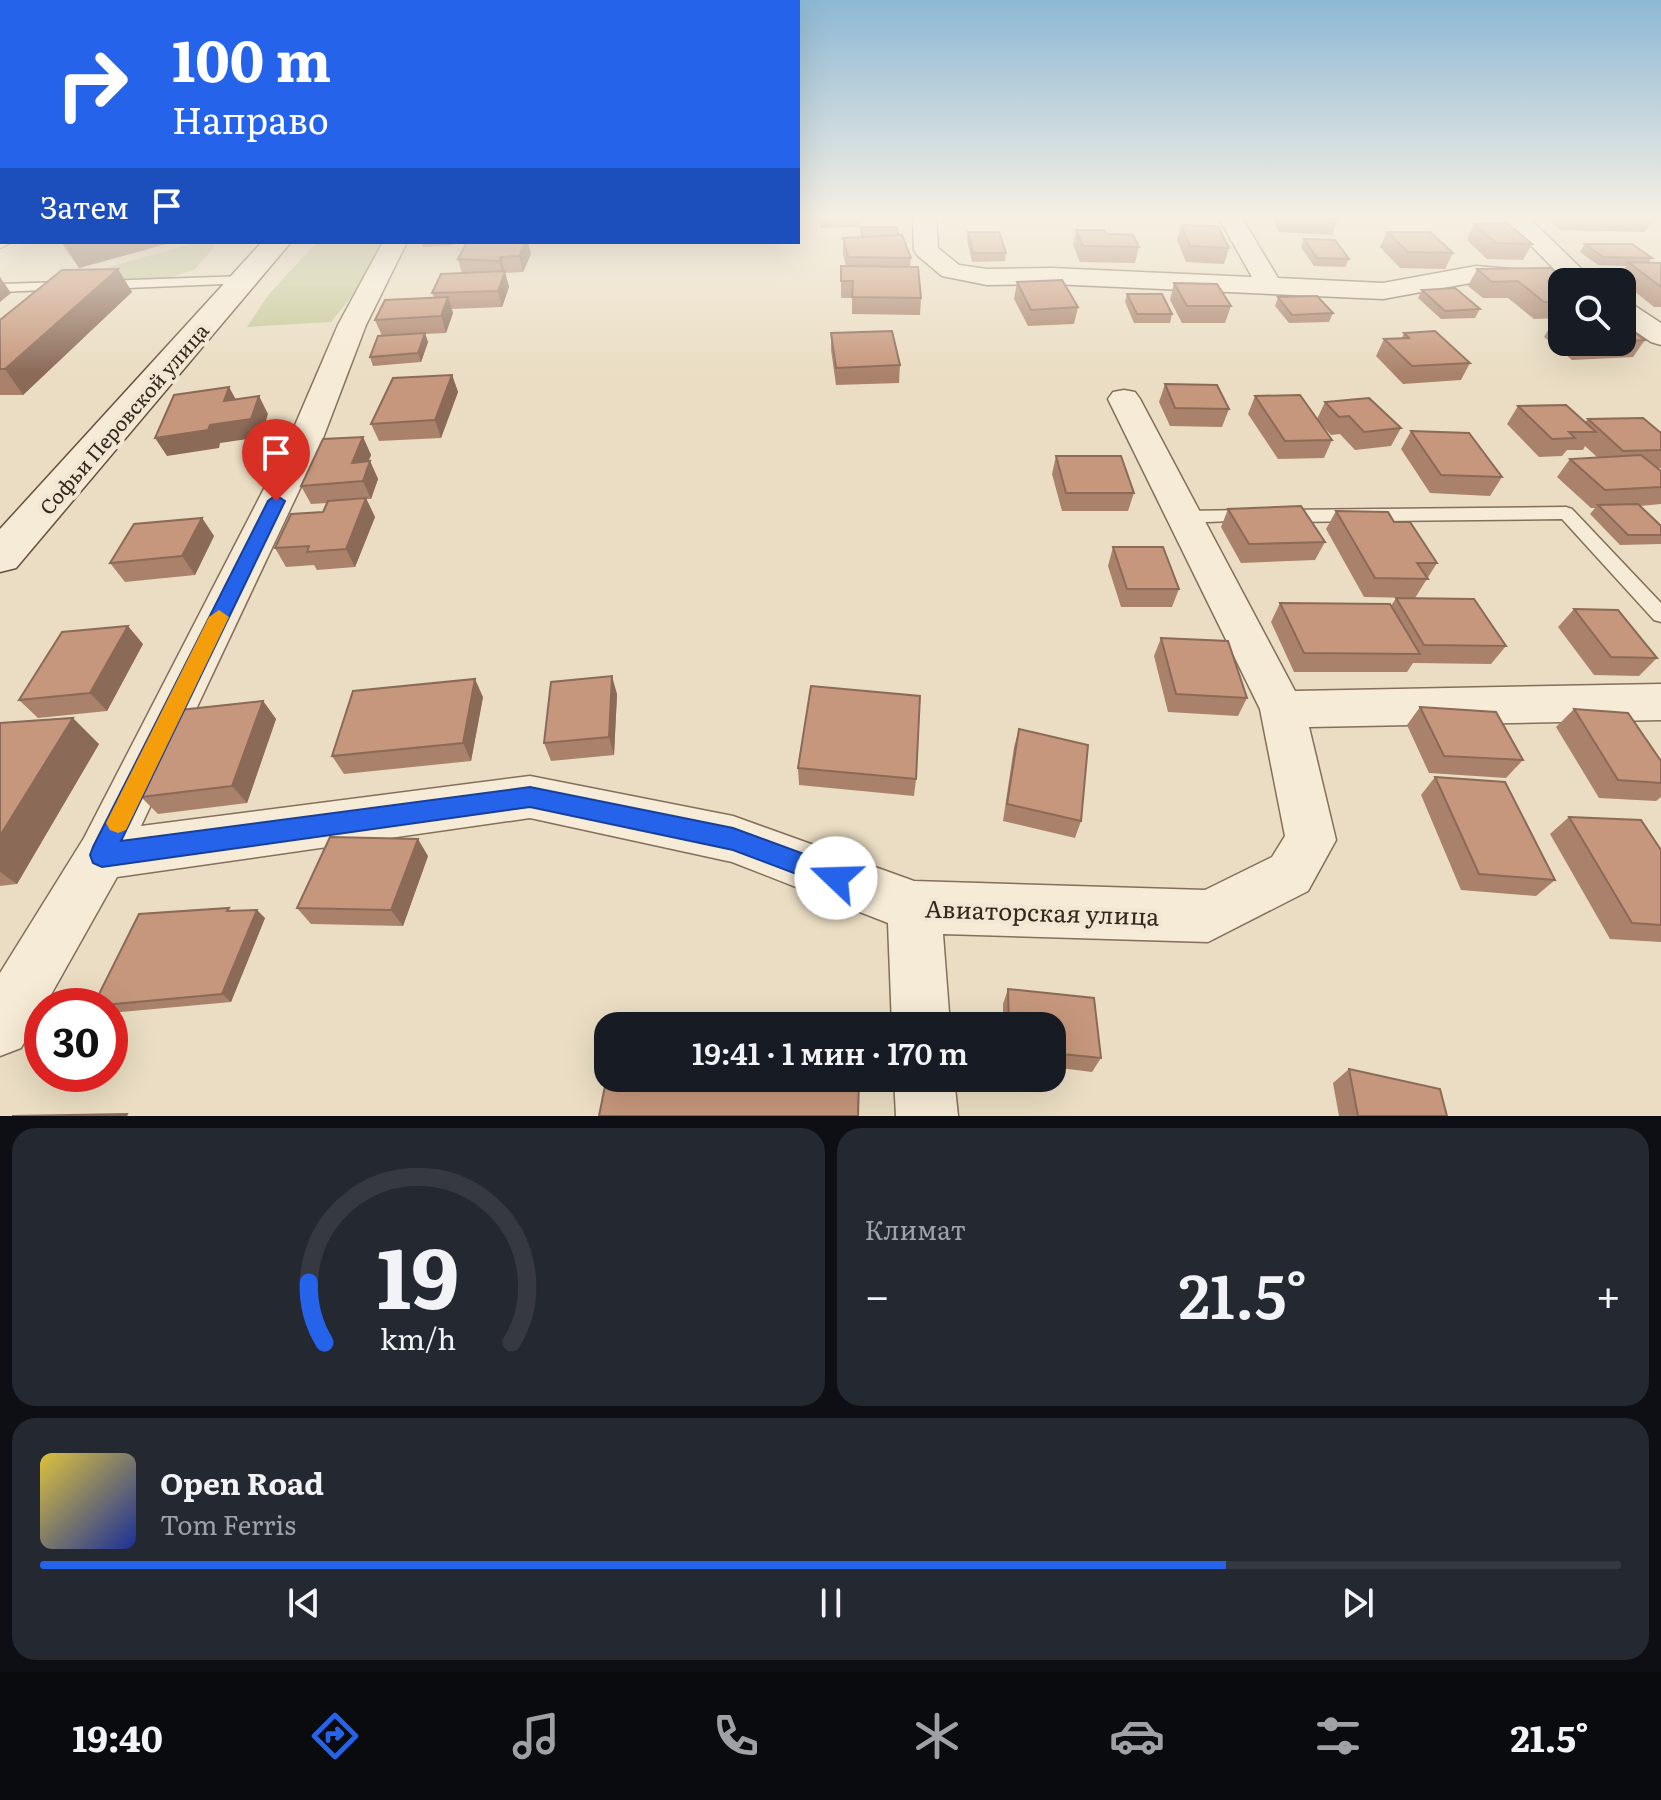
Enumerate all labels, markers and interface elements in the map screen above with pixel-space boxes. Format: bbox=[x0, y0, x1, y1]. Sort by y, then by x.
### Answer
text: 100 m bbox=[172, 16, 331, 99]
icon: right bbox=[40, 32, 144, 136]
text: Направо bbox=[172, 92, 329, 145]
text: Затем bbox=[40, 184, 129, 228]
icon: arrive bbox=[145, 184, 189, 228]
map controls bbox=[1548, 268, 1636, 356]
button: search bbox=[1548, 268, 1636, 356]
street label: Софьи Перовской улица bbox=[31, 315, 215, 520]
pin bbox=[242, 419, 310, 501]
icon: arrive bbox=[254, 431, 298, 475]
position arrow bbox=[794, 836, 878, 920]
street label: Авиаторская улица bbox=[924, 889, 1160, 933]
speed limit sign: 30 bbox=[24, 988, 128, 1092]
text: 19:41 · 1 мин · 170 m bbox=[692, 1030, 968, 1074]
text: Климат bbox=[865, 1209, 966, 1248]
text: 19 bbox=[377, 1211, 459, 1335]
text: 21.5° bbox=[1179, 1248, 1307, 1337]
text: − bbox=[865, 1260, 890, 1326]
text: + bbox=[1595, 1260, 1621, 1326]
text: km/h bbox=[380, 1316, 456, 1359]
text: Open Road bbox=[160, 1460, 324, 1504]
text: Tom Ferris bbox=[160, 1504, 296, 1543]
icon: previous bbox=[282, 1581, 326, 1625]
icon: pause bbox=[809, 1581, 853, 1625]
icon: next bbox=[1336, 1581, 1380, 1625]
icon: directions bbox=[307, 1708, 363, 1764]
icon: music bbox=[508, 1708, 564, 1764]
icon: phone bbox=[708, 1708, 764, 1764]
icon: climate bbox=[909, 1708, 965, 1764]
icon: car bbox=[1109, 1708, 1165, 1764]
icon: filters bbox=[1310, 1708, 1366, 1764]
text: 19:40 bbox=[72, 1710, 163, 1763]
text: 21.5° bbox=[1510, 1710, 1589, 1763]

